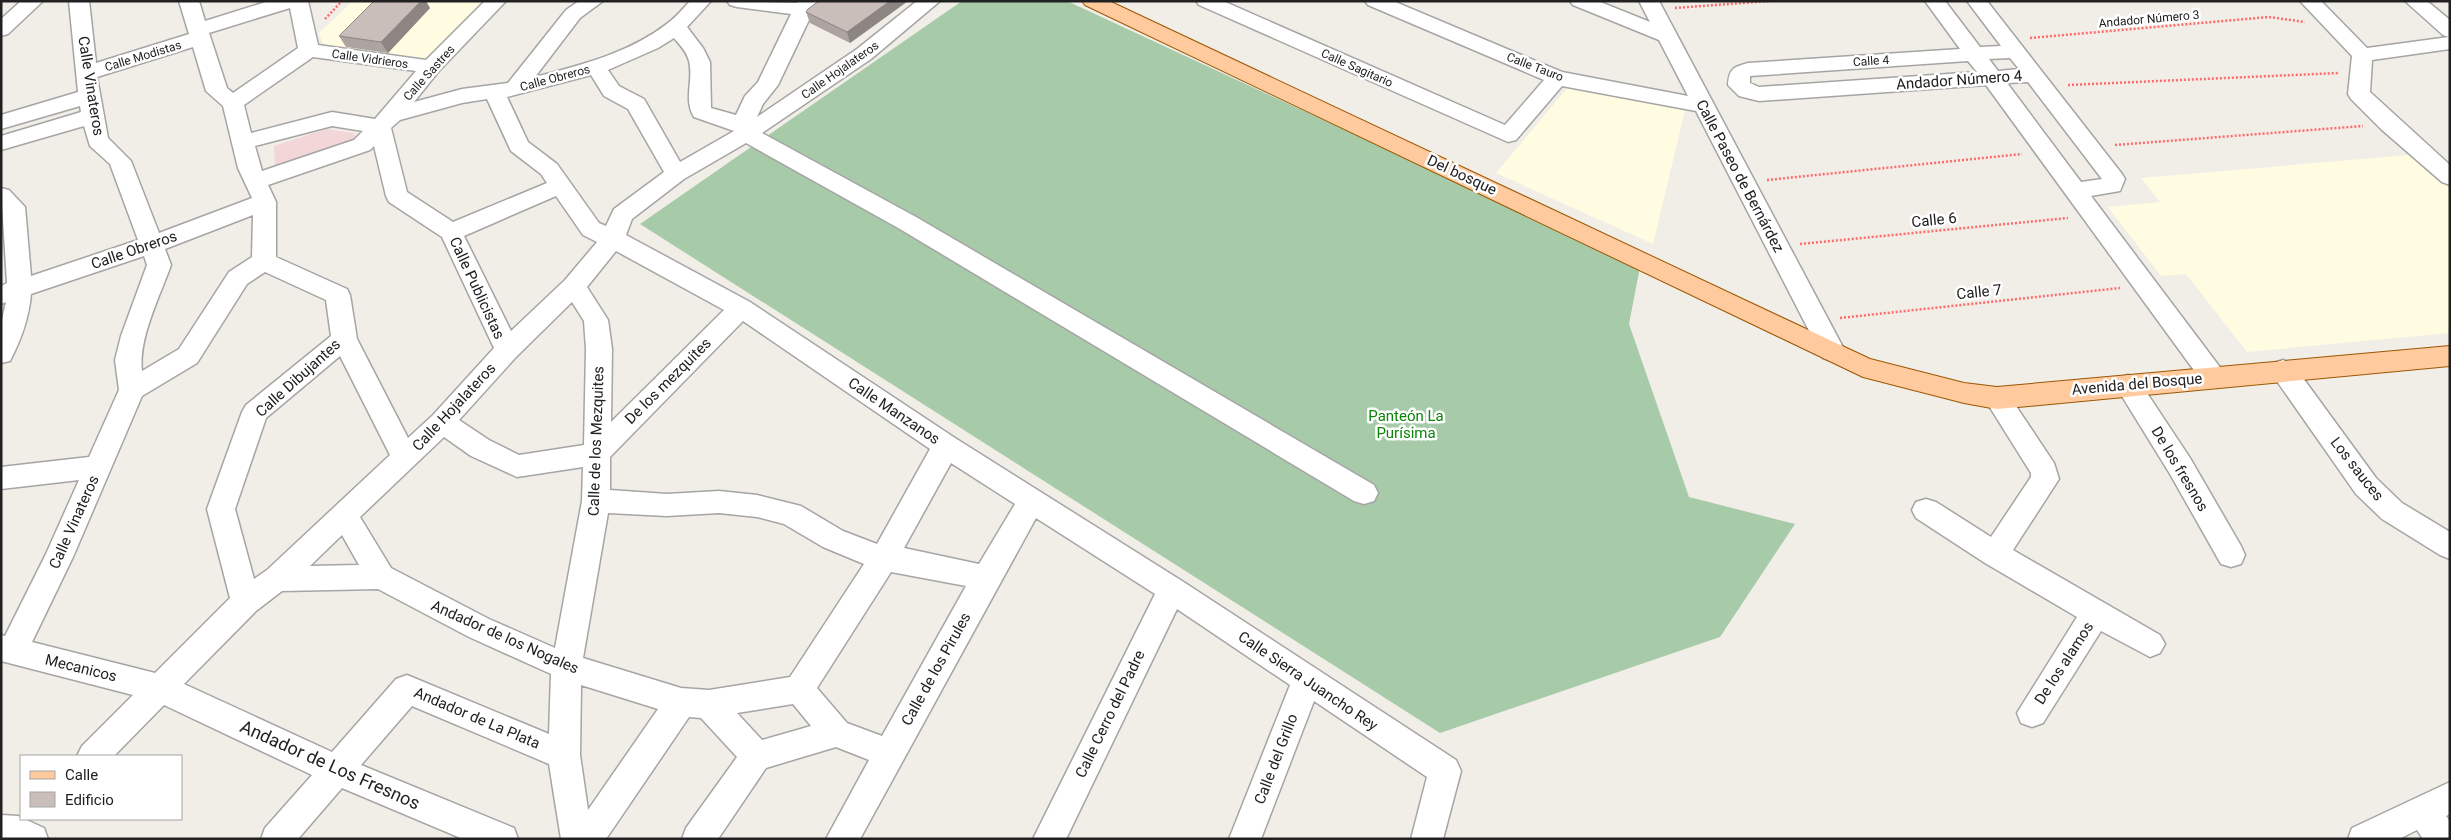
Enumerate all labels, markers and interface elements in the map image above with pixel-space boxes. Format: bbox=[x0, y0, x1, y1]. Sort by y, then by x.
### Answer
street label: Andador Número 3 bbox=[2098, 8, 2200, 30]
street label: Calle Vinateros bbox=[74, 35, 108, 137]
street label: Calle Modistas bbox=[103, 38, 183, 74]
street label: Calle Hojalateros bbox=[799, 38, 881, 102]
street label: Calle Sastres bbox=[400, 42, 458, 104]
street label: Calle Sagitario bbox=[1319, 46, 1395, 90]
street label: Calle Vidrieros bbox=[331, 47, 409, 71]
street label: Calle Tauro bbox=[1505, 50, 1566, 84]
street label: Calle 4 bbox=[1852, 53, 1890, 69]
street label: Calle Obreros bbox=[519, 62, 591, 94]
street label: Andador Número 4 bbox=[1895, 67, 2023, 93]
street label: Calle Paseo de Bernárdez bbox=[1692, 97, 1788, 255]
street label: Del bosque bbox=[1424, 151, 1500, 199]
street label: Calle 6 bbox=[1911, 209, 1957, 231]
street label: Calle Obreros bbox=[89, 227, 179, 273]
street label: Calle Publicistas bbox=[446, 234, 508, 342]
street label: Calle 7 bbox=[1956, 281, 2002, 303]
street label: De los mezquites bbox=[621, 334, 715, 428]
street label: Calle Dibujantes bbox=[252, 335, 344, 421]
street label: Calle Hojalateros bbox=[409, 359, 499, 455]
street label: Calle de los Mezquites bbox=[584, 366, 608, 516]
street label: Avenida del Bosque bbox=[2071, 369, 2203, 399]
street label: Calle Manzanos bbox=[845, 374, 943, 448]
park label: Panteón La Purísima bbox=[1368, 407, 1444, 442]
street label: De los fresnos bbox=[2148, 423, 2212, 515]
street label: Los sauces bbox=[2327, 434, 2387, 504]
street label: Calle Vinateros bbox=[45, 472, 103, 572]
street label: Andador de los Nogales bbox=[428, 596, 582, 678]
street label: Calle de los Pirules bbox=[897, 609, 975, 729]
street label: De los alamos bbox=[2031, 618, 2097, 708]
street label: Calle Sierra Juancho Rey bbox=[1235, 627, 1381, 735]
street label: Calle Cerro del Padre bbox=[1071, 647, 1149, 781]
street label: Mecanicos bbox=[43, 650, 119, 686]
street label: Andador de La Plata bbox=[411, 683, 543, 753]
street label: Calle del Grillo bbox=[1250, 711, 1302, 807]
street label: Andador de Los Fresnos bbox=[237, 715, 423, 814]
legend bbox=[20, 755, 182, 820]
text: Calle bbox=[65, 766, 98, 784]
text: Edificio bbox=[65, 791, 114, 809]

